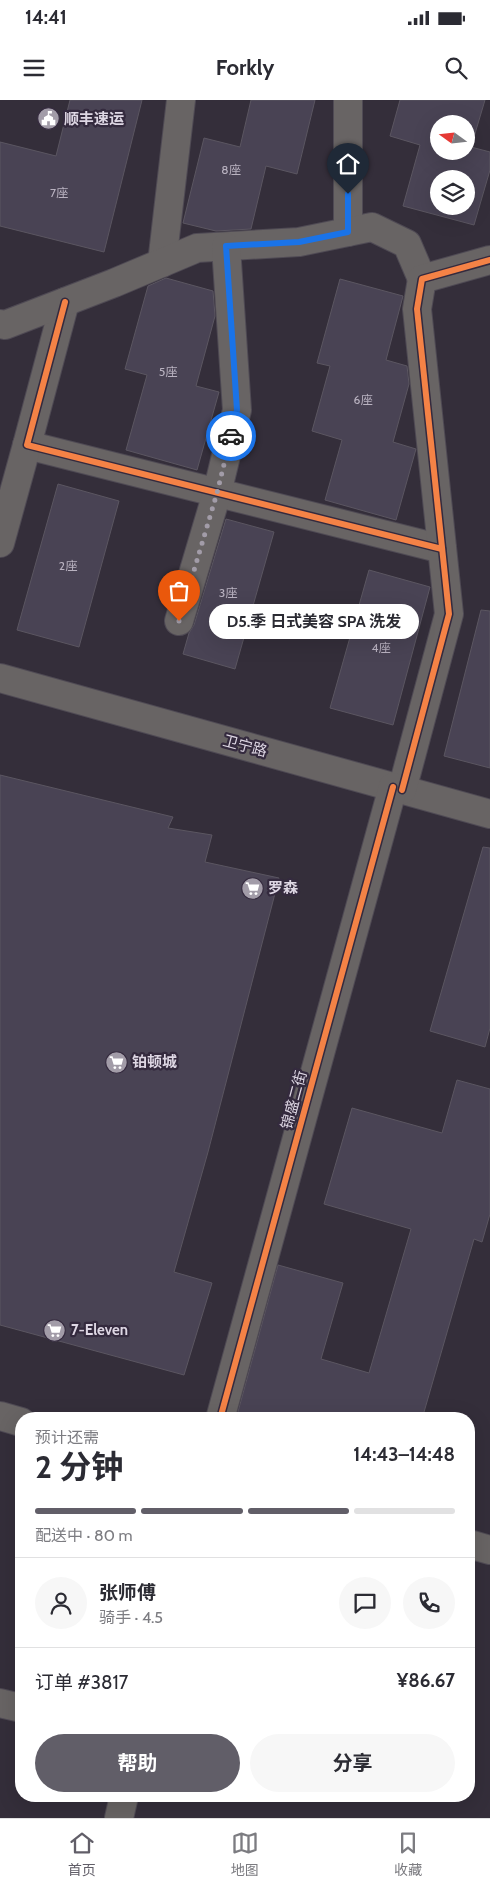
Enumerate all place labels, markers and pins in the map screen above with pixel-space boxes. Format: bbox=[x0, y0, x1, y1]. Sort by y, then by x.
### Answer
public building icon: 顺丰速运 bbox=[36, 107, 60, 131]
place label: 顺丰速运 bbox=[64, 110, 124, 128]
pin bbox=[327, 143, 369, 194]
pin bbox=[158, 570, 200, 621]
callout: D5.季 日式美容 SPA 洗发 bbox=[209, 604, 419, 638]
supermarket icon: 罗森 bbox=[240, 876, 264, 900]
place label: 罗森 bbox=[268, 879, 298, 897]
supermarket icon: 铂顿城 bbox=[104, 1050, 128, 1074]
place label: 铂顿城 bbox=[132, 1053, 177, 1071]
supermarket icon: 7-Eleven bbox=[43, 1318, 67, 1342]
place label: 7-Eleven bbox=[71, 1321, 128, 1339]

